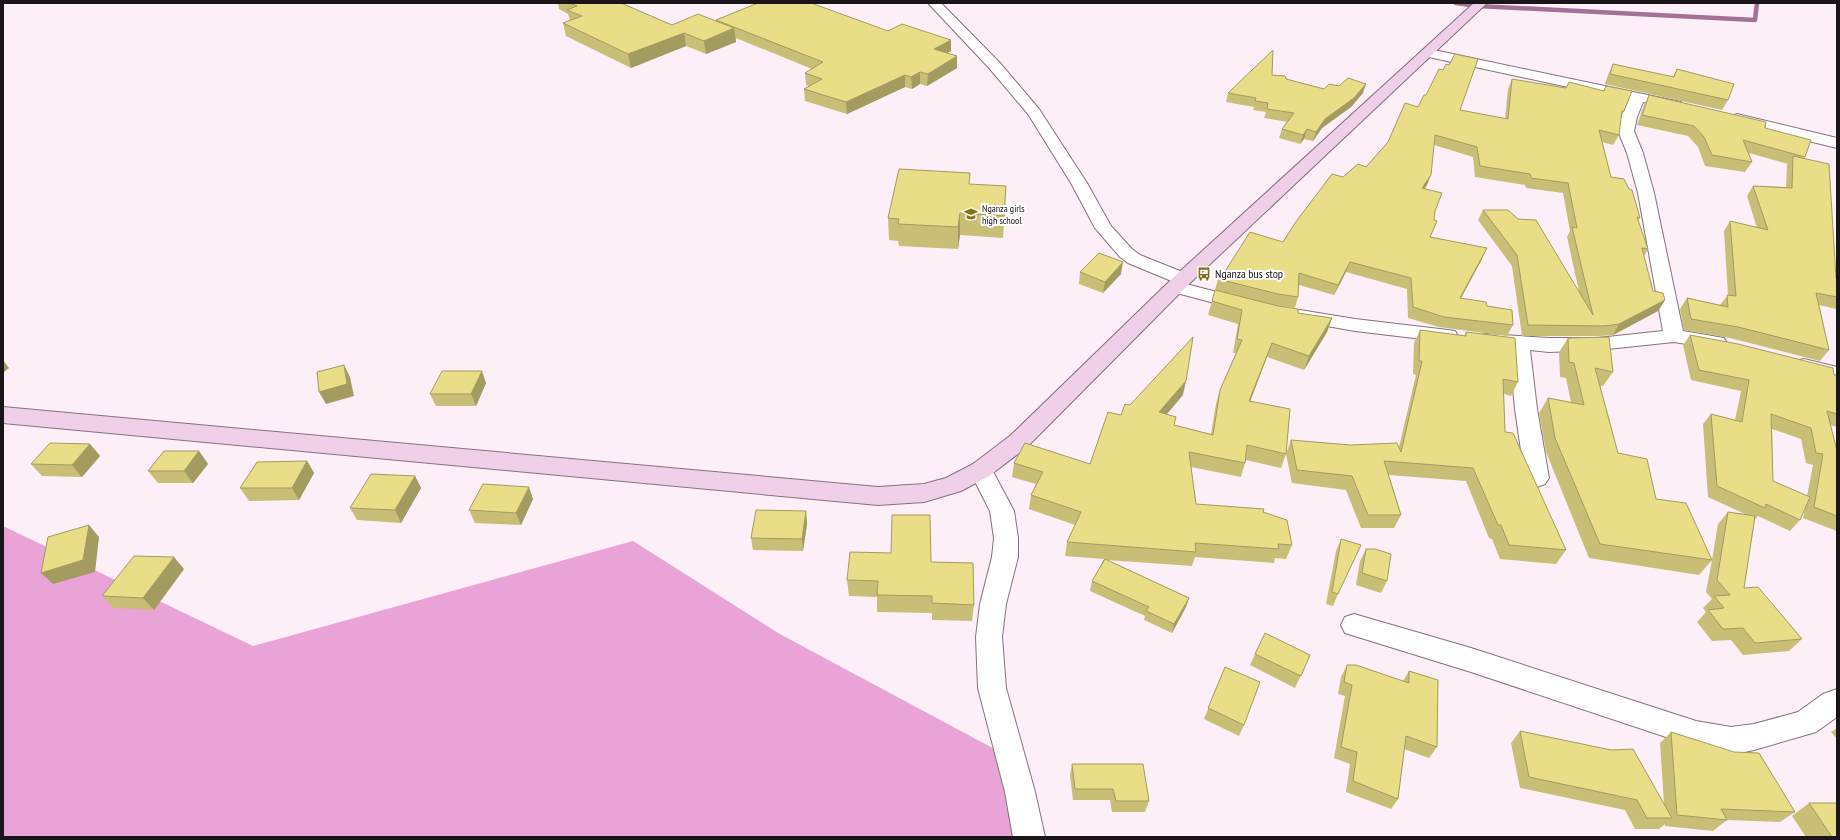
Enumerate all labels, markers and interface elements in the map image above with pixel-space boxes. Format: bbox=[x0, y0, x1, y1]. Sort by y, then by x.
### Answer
place label: Nganza girls high school bbox=[982, 202, 1025, 227]
school or university icon: Nganza girls high school bbox=[963, 206, 979, 222]
bus stop icon: Nganza bus stop bbox=[1196, 266, 1212, 282]
place label: Nganza bus stop bbox=[1215, 266, 1283, 281]

